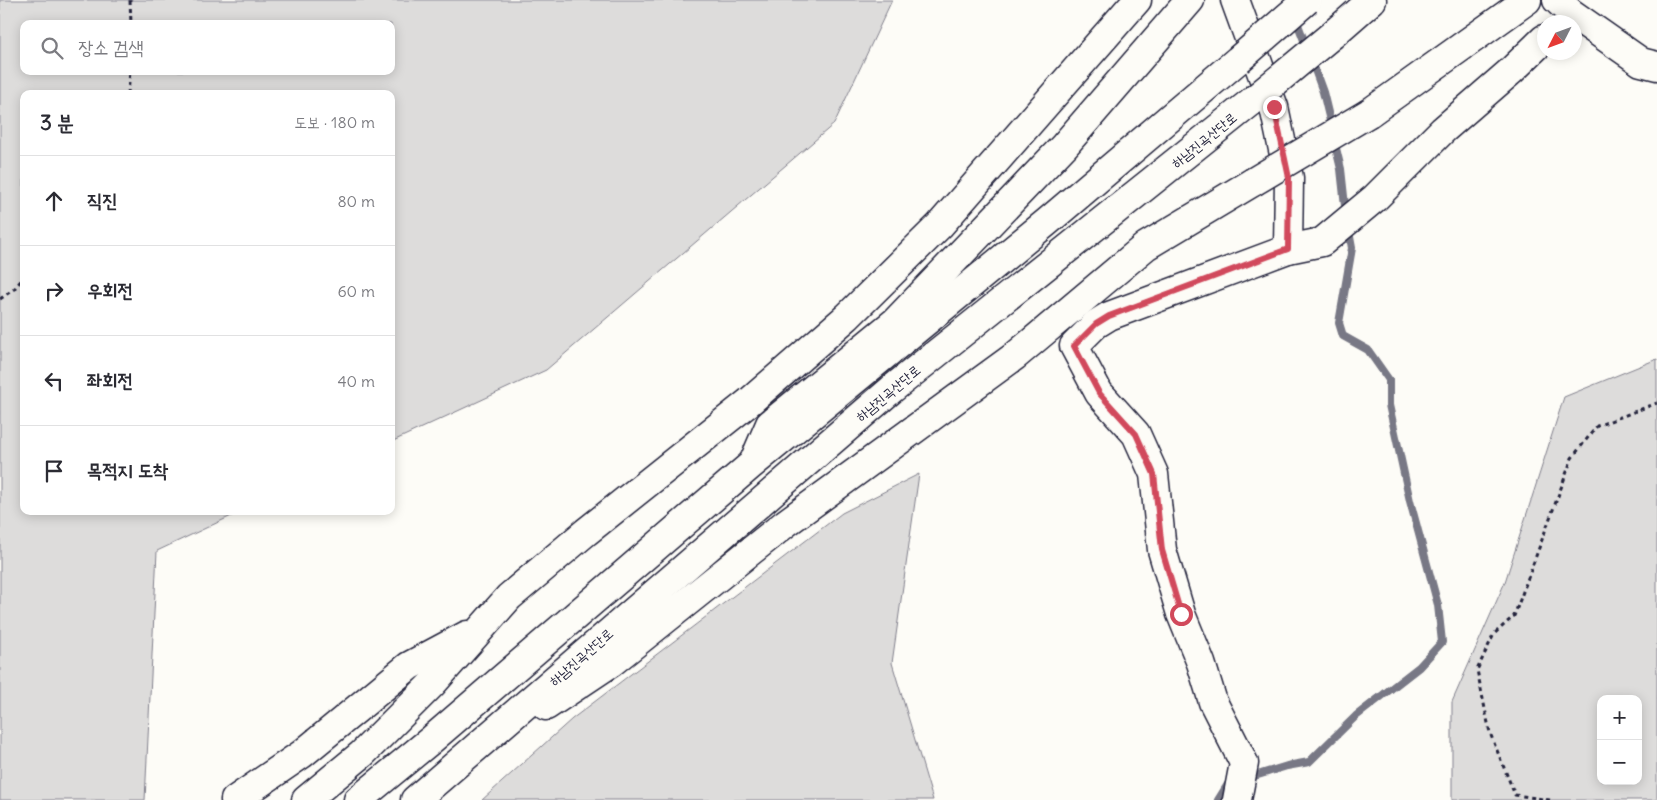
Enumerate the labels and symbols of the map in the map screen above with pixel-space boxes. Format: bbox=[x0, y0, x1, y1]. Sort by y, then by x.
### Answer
north arrow bbox=[1537, 15, 1582, 60]
route end bbox=[1263, 96, 1286, 119]
street label: 하남진곡산단로 bbox=[1168, 108, 1240, 172]
street label: 하남진곡산단로 bbox=[852, 361, 924, 425]
route start bbox=[1170, 603, 1193, 626]
street label: 하남진곡산단로 bbox=[545, 624, 617, 690]

